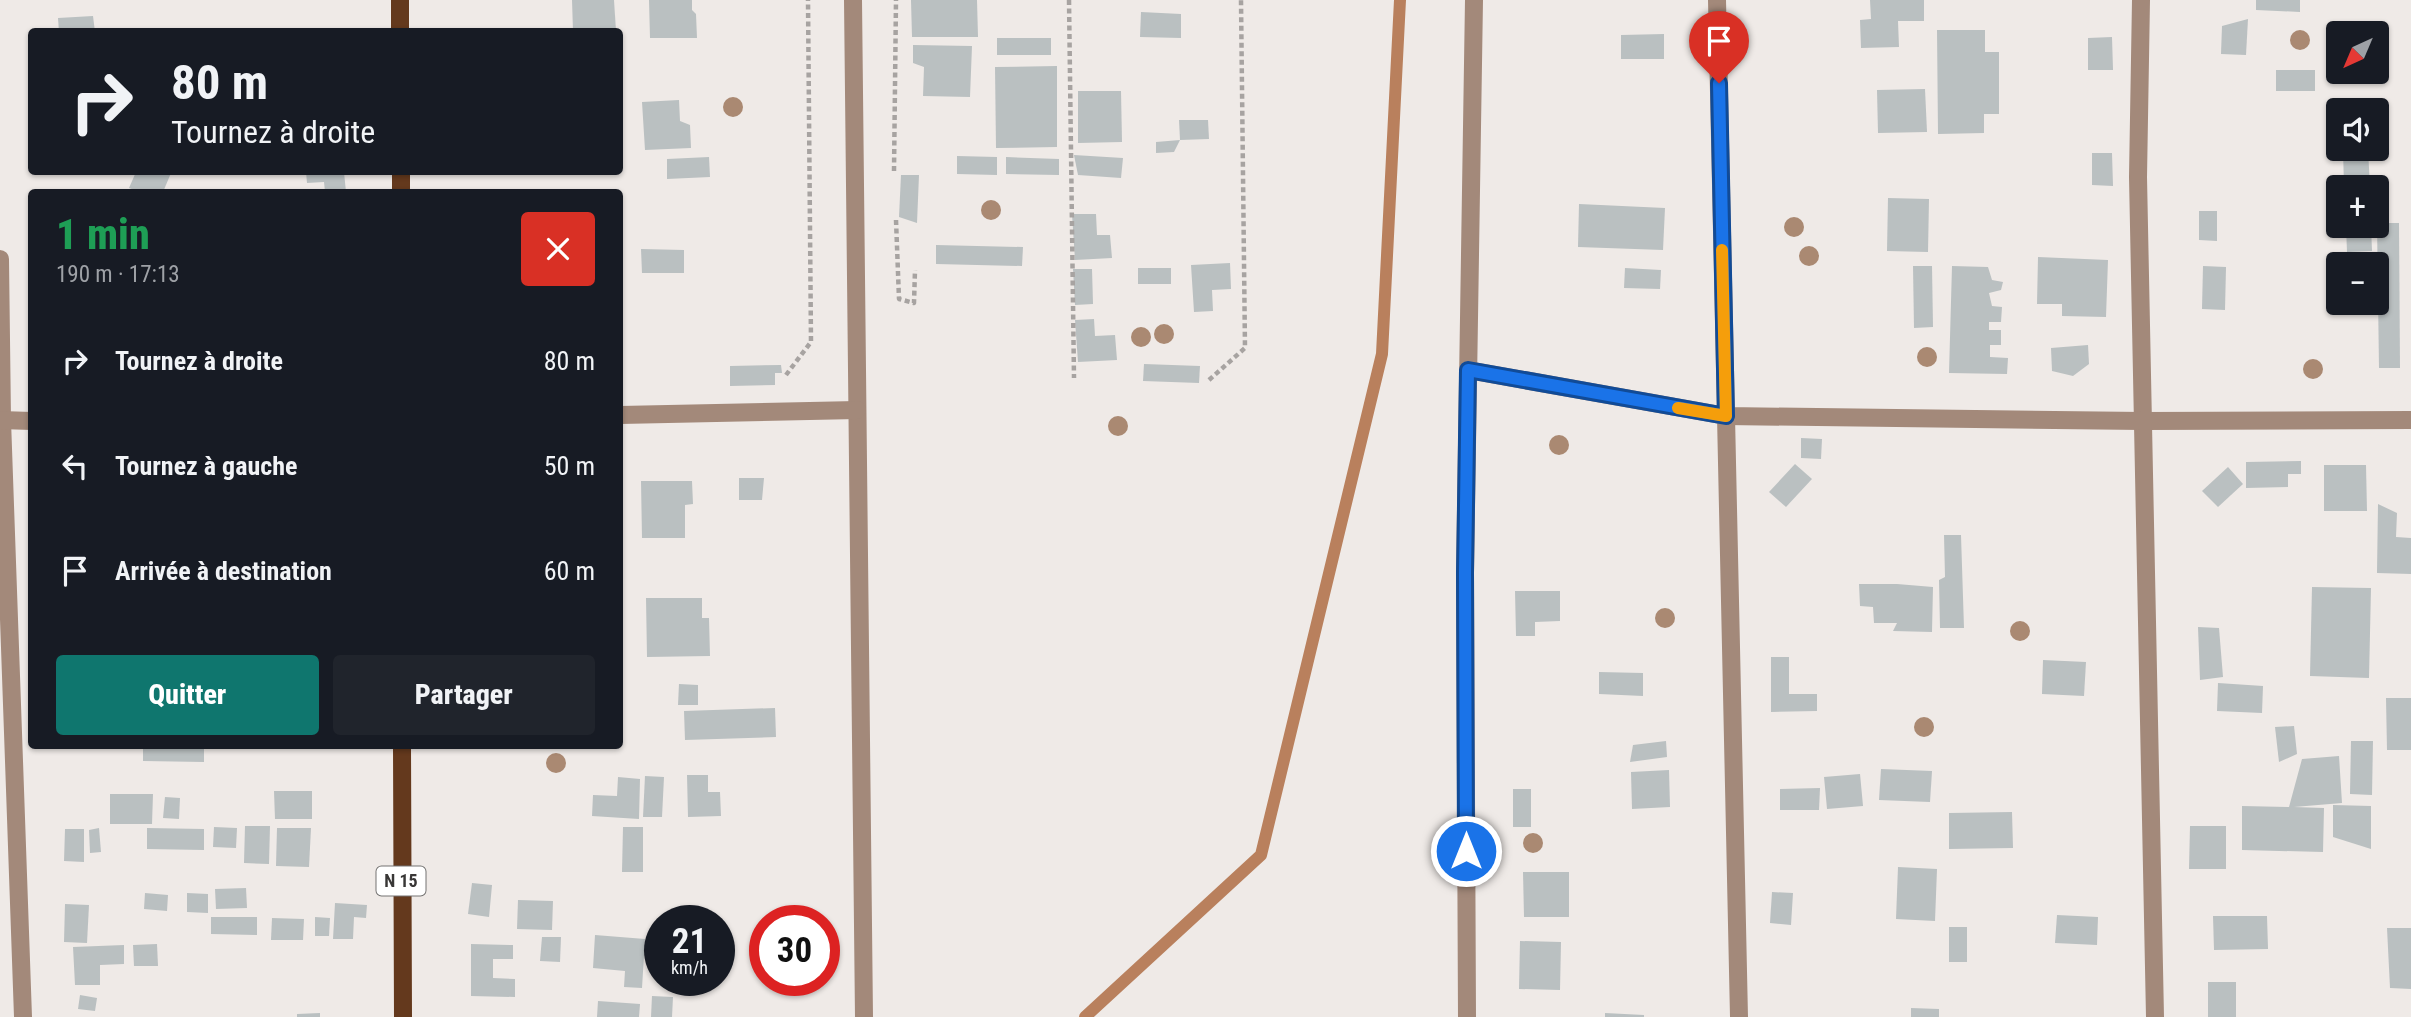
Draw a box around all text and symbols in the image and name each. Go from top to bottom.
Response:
pin [1689,11,1749,83]
north arrow [2326,21,2389,84]
map controls [2326,21,2389,315]
icon: arrive [1700,22,1738,60]
text: 80 m [171,54,268,111]
icon: right [56,56,147,147]
button: sound [2326,98,2389,161]
text: Tournez à droite [171,113,375,151]
button: + [2326,175,2389,238]
text: 1 min [56,210,150,259]
button: close [521,212,595,286]
button: − [2326,252,2389,315]
text: 190 m · 17:13 [56,261,180,288]
icon: right [56,342,94,380]
text: Tournez à droite [115,346,283,376]
text: 80 m [544,346,595,376]
icon: left [56,447,94,485]
text: Tournez à gauche [115,451,297,481]
text: 50 m [544,451,595,481]
icon: arrive [56,552,94,590]
text: Arrivée à destination [115,556,332,586]
text: 60 m [544,556,595,586]
button: Quitter [56,655,319,735]
button: Partager [333,655,595,735]
position arrow [1429,814,1503,888]
road number: N 15 [376,866,426,896]
speed limit sign: 30 [749,905,840,996]
text: 21 [672,921,707,962]
text: km/h [671,957,708,978]

